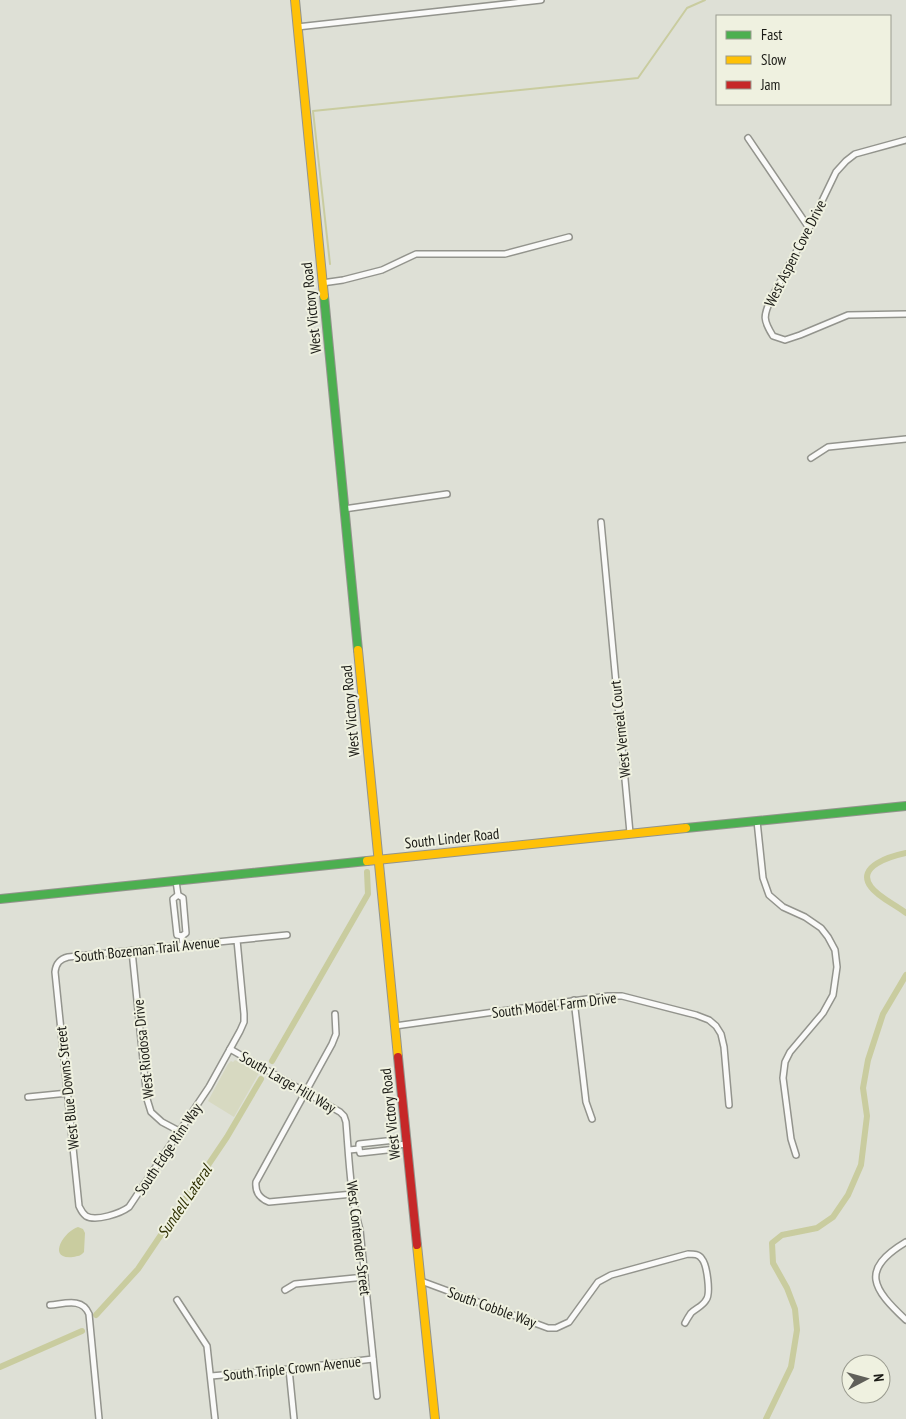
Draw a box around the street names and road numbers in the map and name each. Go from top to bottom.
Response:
street label: West Aspen Cove Drive [760,196,830,310]
street label: West Victory Road [297,261,325,355]
street label: West Victory Road [337,664,363,758]
street label: West Verneal Court [605,679,635,779]
street label: South Linder Road [404,824,500,852]
street label: South Bozeman Trail Avenue [73,932,221,966]
street label: South Model Farm Drive [491,988,617,1022]
street label: West Riodosa Drive [128,999,158,1099]
street label: West Blue Downs Street [51,1026,83,1150]
street label: South Large Hill Way [237,1047,340,1117]
street label: West Victory Road [376,1067,404,1161]
street label: South Edge Rim Way [130,1099,206,1198]
street label: West Contender Street [343,1180,375,1296]
street label: South Cobble Way [445,1282,539,1332]
street label: South Triple Crown Avenue [222,1351,362,1385]

